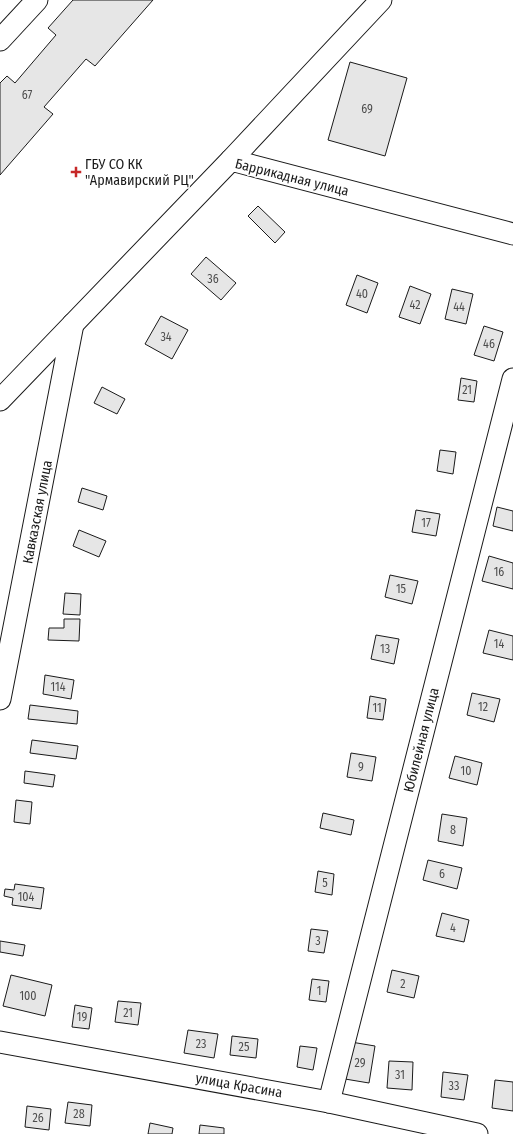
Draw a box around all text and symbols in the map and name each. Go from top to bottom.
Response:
house number: 67 [22,88,32,102]
house number: 69 [361,102,373,116]
street label: Баррикадная улица [233,155,351,200]
place label: ГБУ СО КК "Армавирский РЦ" [85,156,194,189]
marker: ГБУ СО КК "Армавирский РЦ" [70,166,82,178]
house number: 36 [207,272,219,286]
house number: 40 [356,287,368,301]
house number: 42 [410,298,420,312]
house number: 44 [453,300,465,314]
house number: 34 [160,330,172,344]
house number: 46 [483,337,495,351]
house number: 21 [462,383,472,397]
street label: Кавказская улица [19,459,56,565]
house number: 17 [421,516,431,530]
house number: 16 [494,565,504,579]
house number: 15 [396,582,407,596]
house number: 14 [494,637,504,651]
house number: 13 [380,642,390,656]
house number: 114 [50,680,66,694]
street label: Юбилейная улица [400,686,443,794]
house number: 12 [478,700,488,714]
house number: 11 [372,701,382,715]
house number: 9 [358,760,364,774]
house number: 10 [461,764,471,778]
house number: 8 [450,823,456,837]
house number: 6 [439,867,445,881]
house number: 5 [322,876,328,890]
house number: 104 [18,890,35,904]
house number: 4 [450,921,456,935]
house number: 3 [315,934,321,948]
house number: 2 [400,977,406,991]
house number: 1 [317,984,321,998]
house number: 100 [19,989,37,1003]
house number: 21 [123,1006,133,1020]
house number: 19 [77,1010,87,1024]
house number: 23 [196,1037,206,1051]
house number: 25 [239,1040,250,1054]
house number: 29 [354,1056,366,1070]
house number: 31 [395,1068,405,1082]
street label: улица Красина [194,1069,284,1102]
house number: 33 [449,1079,459,1093]
house number: 28 [73,1107,85,1121]
house number: 26 [32,1111,44,1125]

